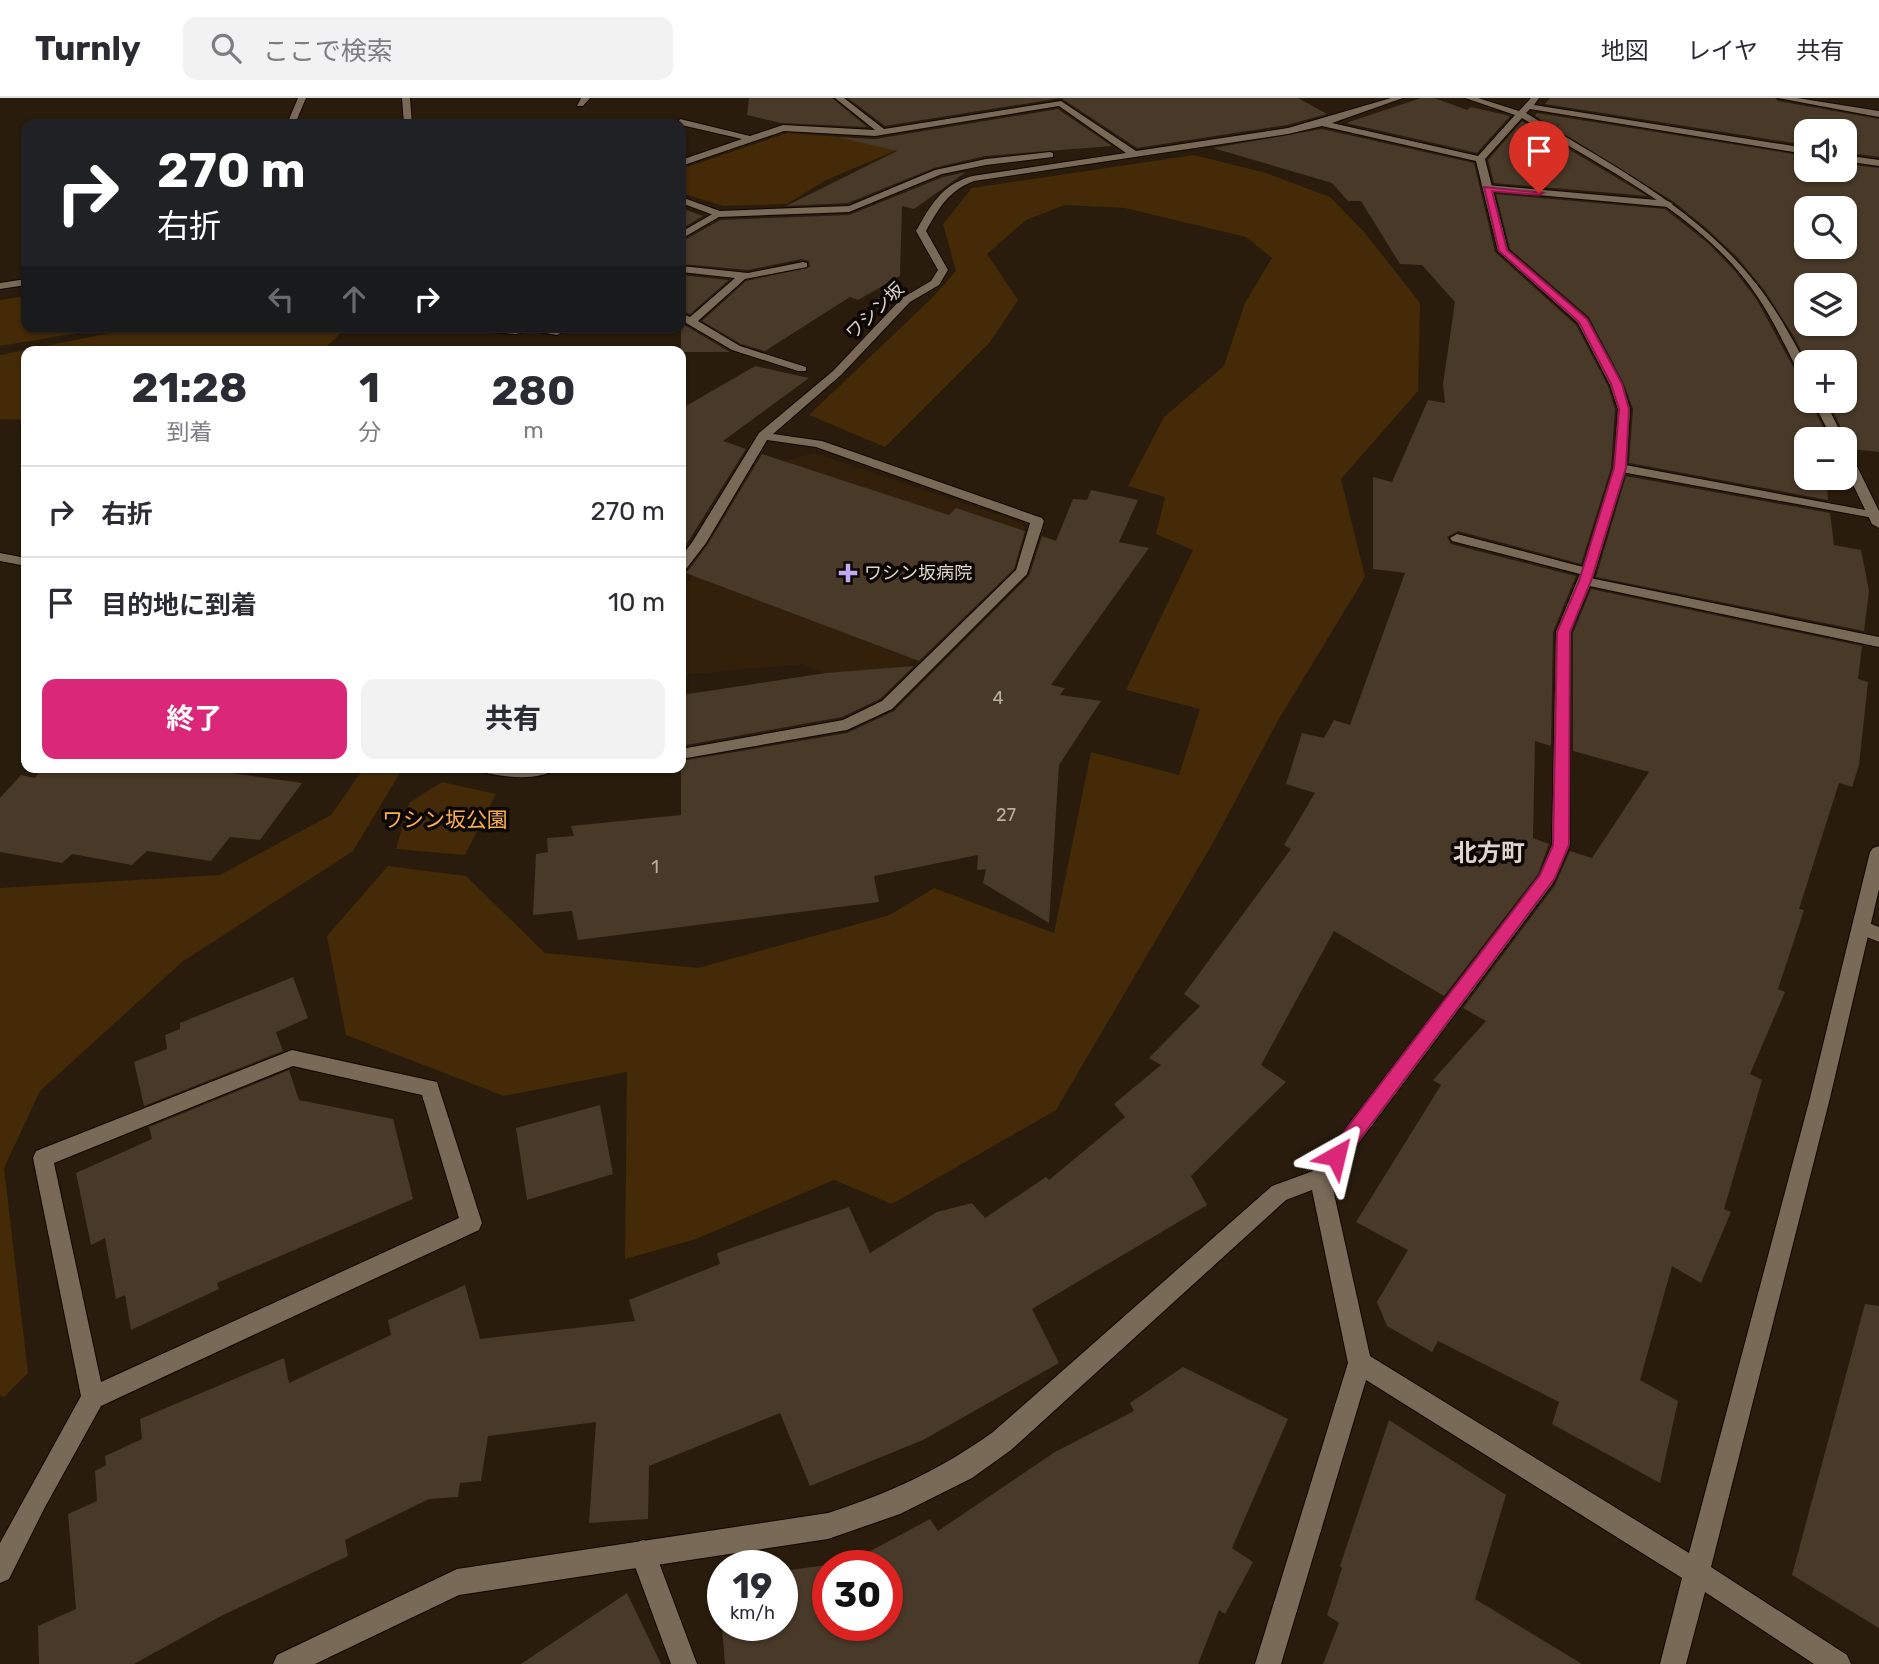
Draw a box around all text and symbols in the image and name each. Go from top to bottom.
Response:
search box [183,17,673,80]
text: Turnly [35,29,141,68]
icon: search [207,29,245,67]
text: ここで検索 [263,36,393,67]
text: 地図 [1601,37,1649,65]
text: レイヤ [1687,37,1758,65]
text: 共有 [1796,37,1844,65]
map controls [1794,119,1857,490]
button: sound [1794,119,1857,182]
pin [1509,121,1569,193]
icon: arrive [1520,132,1558,170]
text: 270 m [157,141,306,199]
icon: right [42,147,133,238]
button: search [1794,196,1857,259]
text: 右折 [157,207,221,245]
button: layers [1794,273,1857,336]
street label: ワシン坂 [841,278,909,344]
icon: left [262,280,300,318]
icon: ahead [335,280,373,318]
icon: right [408,280,446,318]
button: + [1794,350,1857,413]
text: 21:28 [131,363,248,413]
text: 1 [359,363,380,413]
text: 280 [491,366,576,416]
text: m [523,416,544,444]
text: 到着 [166,418,212,446]
text: 分 [358,418,381,446]
button: − [1794,427,1857,490]
icon: right [42,493,80,531]
text: 270 m [590,496,665,527]
text: 右折 [101,499,153,530]
place label: ワシン坂病院 [864,562,972,584]
marker: ワシン坂病院 [838,563,858,583]
icon: arrive [42,584,80,622]
text: 10 m [608,587,665,618]
text: 目的地に到着 [101,590,257,621]
button: 終了 [42,679,347,759]
button: 共有 [361,679,665,759]
house number: 4 [992,687,1004,709]
house number: 27 [996,804,1016,826]
park label: ワシン坂公園 [382,807,508,832]
district label: 北方町 [1453,839,1525,867]
house number: 1 [651,856,659,878]
position arrow [1299,1119,1373,1193]
speed limit sign: 30 [812,1550,903,1641]
text: 19 [733,1565,772,1607]
text: km/h [730,1602,775,1624]

